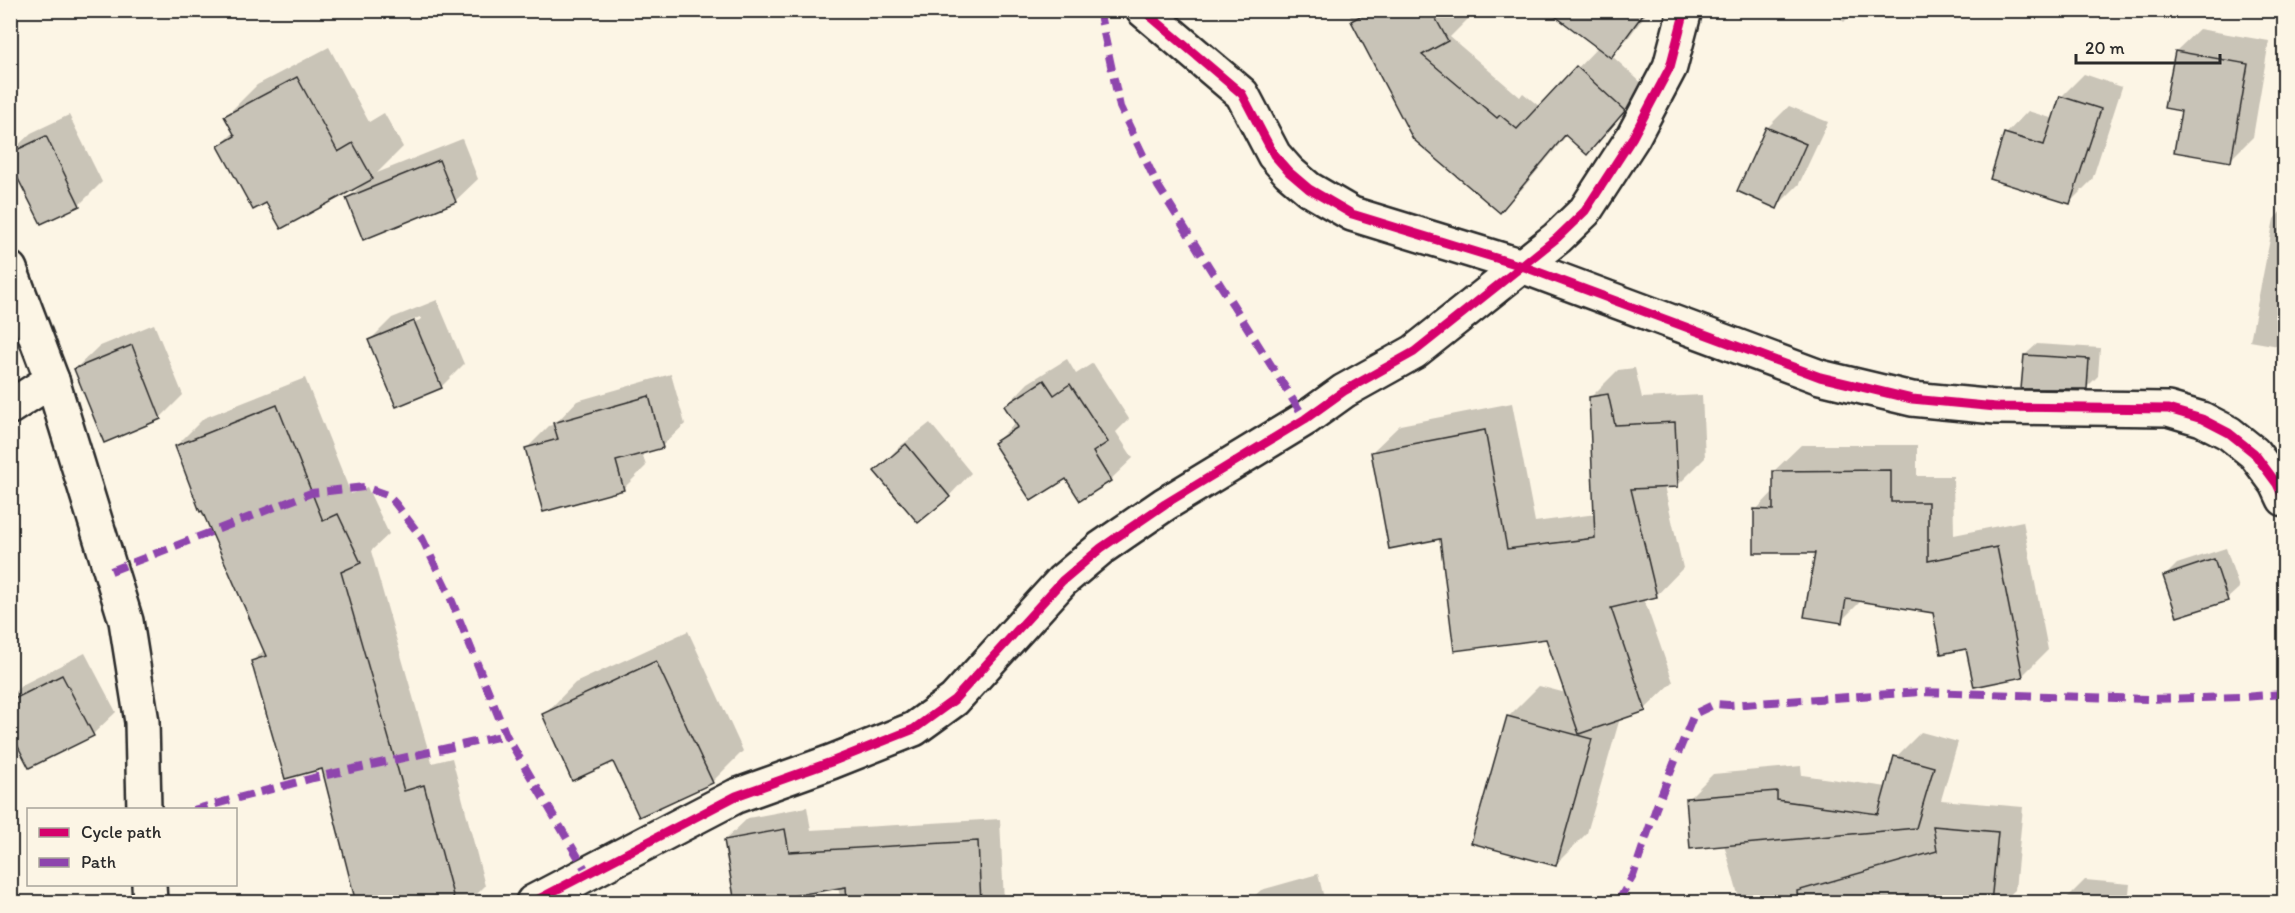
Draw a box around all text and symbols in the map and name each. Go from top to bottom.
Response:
scale bar [2076,27,2220,65]
text: 20 m [2085,37,2125,59]
legend [27,808,237,886]
text: Cycle path [81,821,162,843]
text: Path [81,851,116,873]

